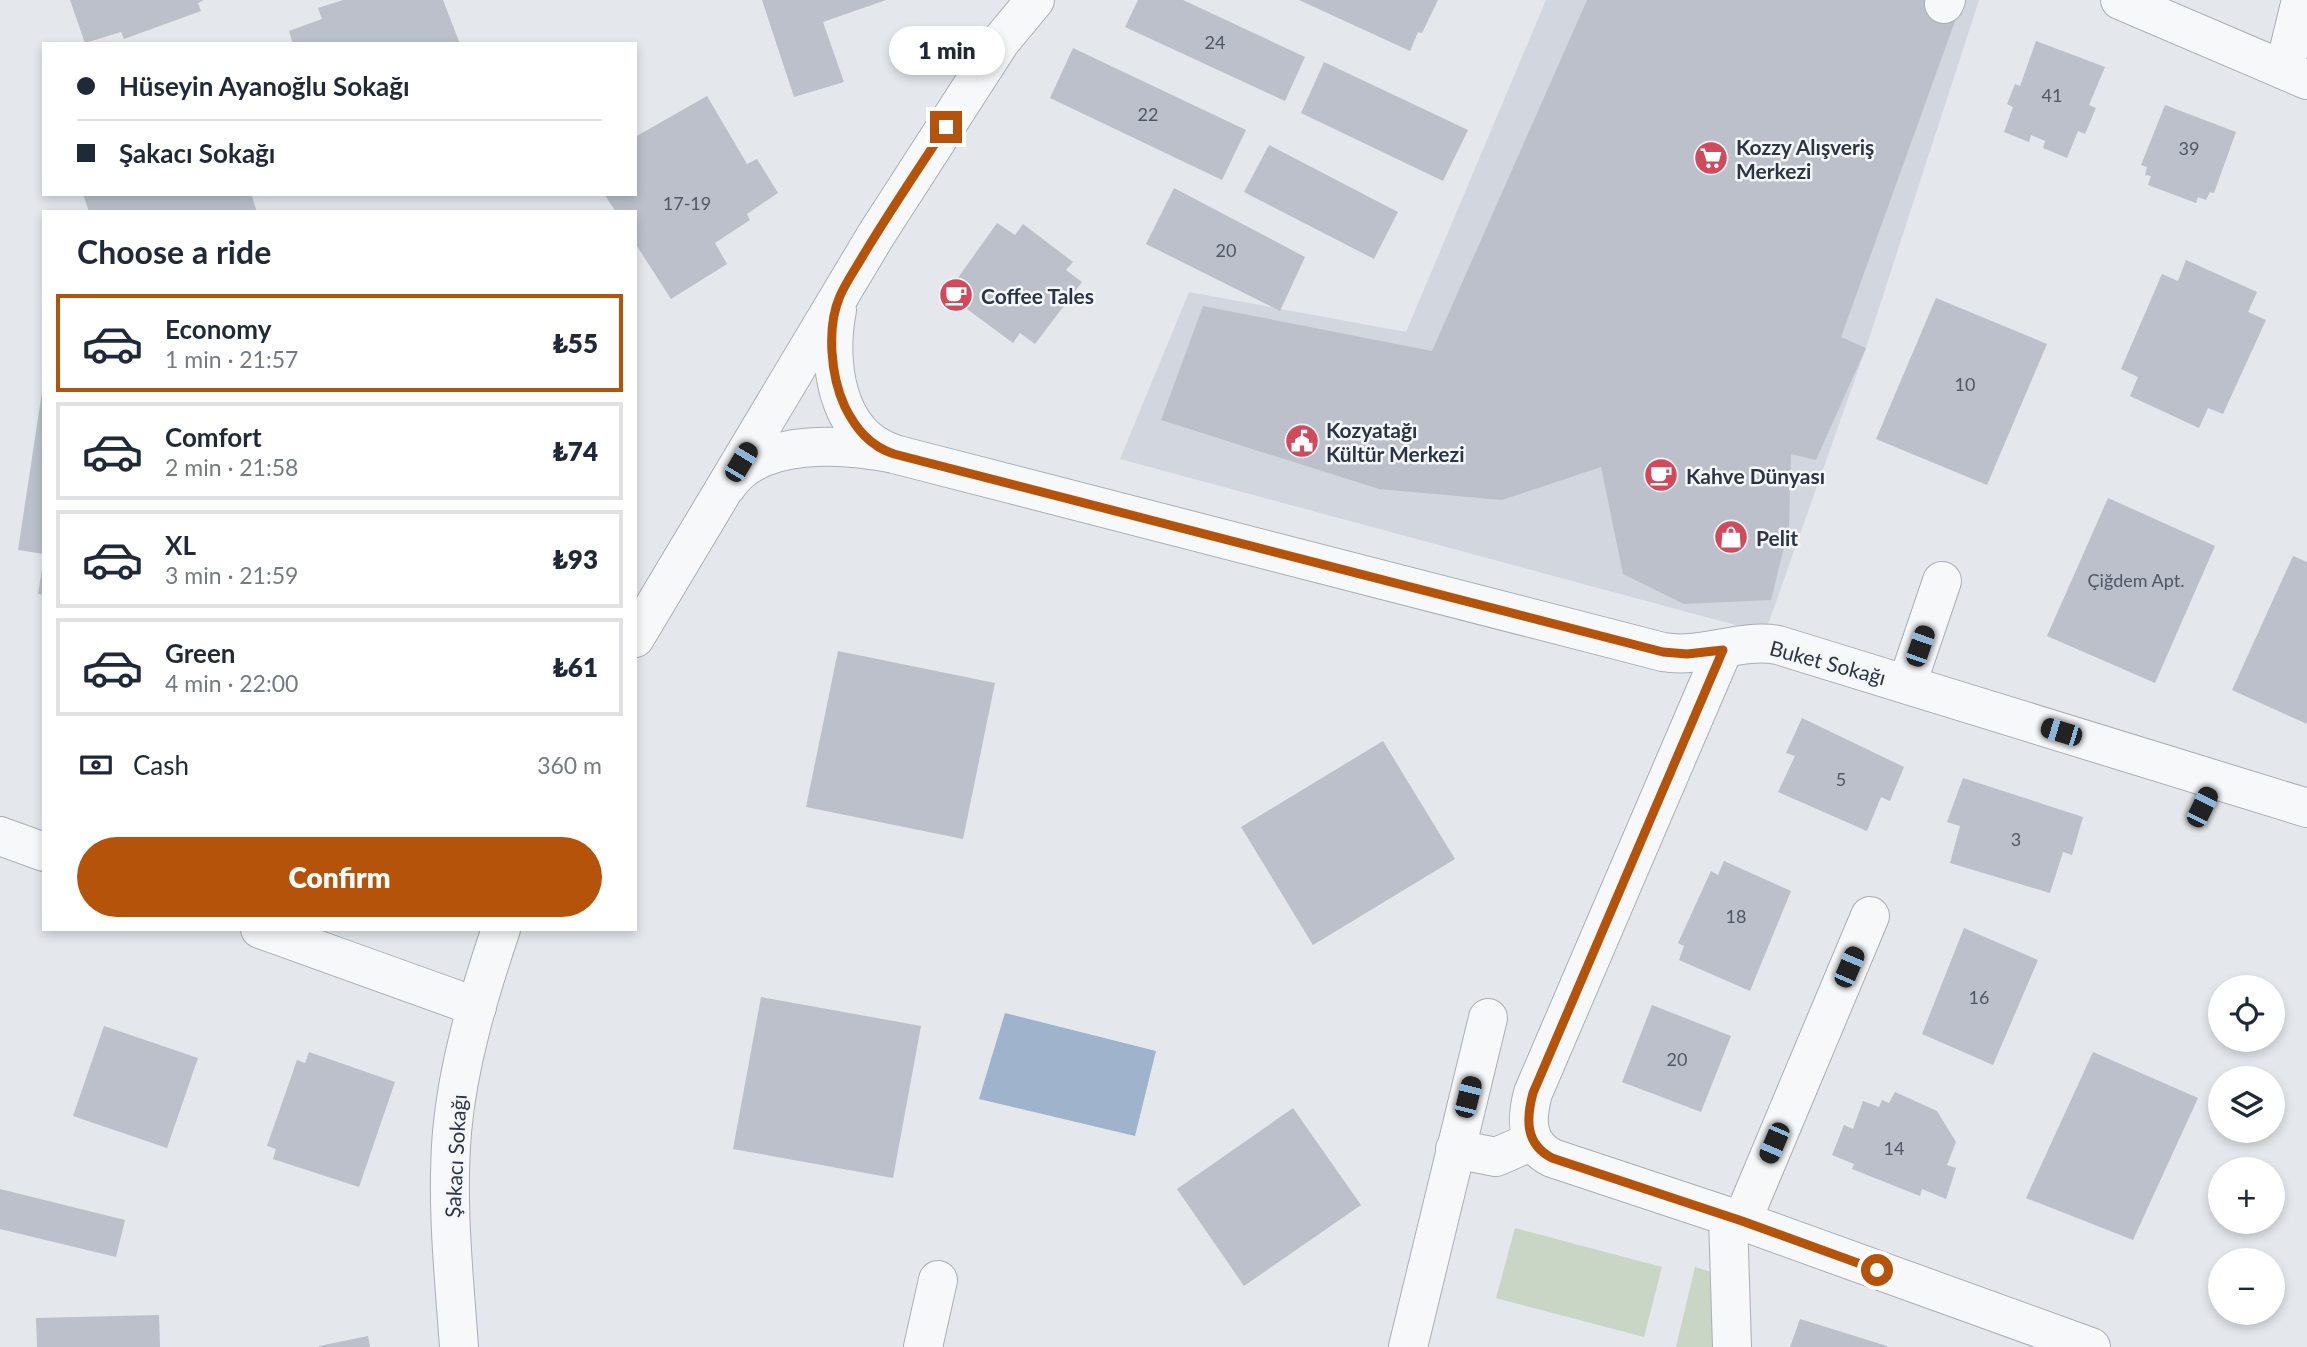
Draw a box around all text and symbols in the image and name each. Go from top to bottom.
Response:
callout: 1 min [888,25,1004,74]
house number: 24 [1205,31,1225,53]
text: 1 min [918,36,976,64]
text: Hüseyin Ayanoğlu Sokağı [119,70,410,102]
house number: 41 [2042,84,2062,106]
house number: 22 [1138,103,1158,125]
route end [930,111,962,143]
place label: Kozzy Alışveriş Merkezi [1736,134,1874,183]
text: Şakacı Sokağı [119,137,275,169]
house number: 39 [2179,137,2199,159]
supermarket icon: Kozzy Alışveriş Merkezi [1692,139,1730,177]
house number: 17-19 [663,192,711,214]
text: Choose a ride [77,232,271,271]
house number: 20 [1216,239,1236,261]
cafe icon: Coffee Tales [937,276,975,314]
place label: Coffee Tales [981,283,1094,308]
icon: car [81,312,144,375]
text: Economy [165,313,271,345]
text: ₺55 [553,327,598,359]
text: 1 min · 21:57 [165,345,298,373]
house number: 10 [1955,373,1975,395]
place label: Kozyatağı Kültür Merkezi [1326,417,1465,466]
icon: car [81,420,144,483]
text: Comfort [165,421,262,453]
public building icon: Kozyatağı Kültür Merkezi [1283,422,1321,460]
text: ₺74 [553,435,598,467]
car [722,439,761,485]
text: 2 min · 21:58 [165,453,298,481]
cafe icon: Kahve Dünyası [1642,456,1680,494]
place label: Kahve Dünyası [1686,463,1825,488]
shop icon: Pelit [1712,518,1750,556]
place label: Pelit [1756,525,1798,550]
icon: car [81,528,144,591]
text: XL [165,529,196,561]
text: ₺93 [553,543,598,575]
text: 3 min · 21:59 [165,561,298,589]
house number: Çiğdem Apt. [2088,569,2184,591]
car [1904,623,1937,669]
street label: Buket Sokağı [1767,634,1889,690]
icon: car [81,636,144,699]
text: Green [165,637,235,669]
text: ₺61 [553,651,598,683]
text: 4 min · 22:00 [165,669,298,697]
car [2038,716,2085,748]
icon: cash [77,746,115,784]
text: Cash [133,749,189,781]
text: 360 m [537,751,602,779]
house number: 5 [1836,768,1846,790]
car [2184,784,2221,830]
house number: 3 [2011,828,2021,850]
button: Confirm [77,837,602,917]
house number: 18 [1726,905,1746,927]
car [1832,944,1867,990]
map controls [2208,975,2285,1325]
button: locate [2208,975,2285,1052]
house number: 16 [1969,986,1989,1008]
house number: 20 [1667,1048,1687,1070]
button: layers [2208,1066,2285,1143]
car [1453,1074,1484,1120]
street label: Şakacı Sokağı [439,1094,471,1218]
car [1757,1120,1792,1166]
house number: 14 [1884,1137,1904,1159]
button: + [2208,1157,2285,1234]
button: − [2208,1248,2285,1325]
route start [1861,1254,1893,1286]

